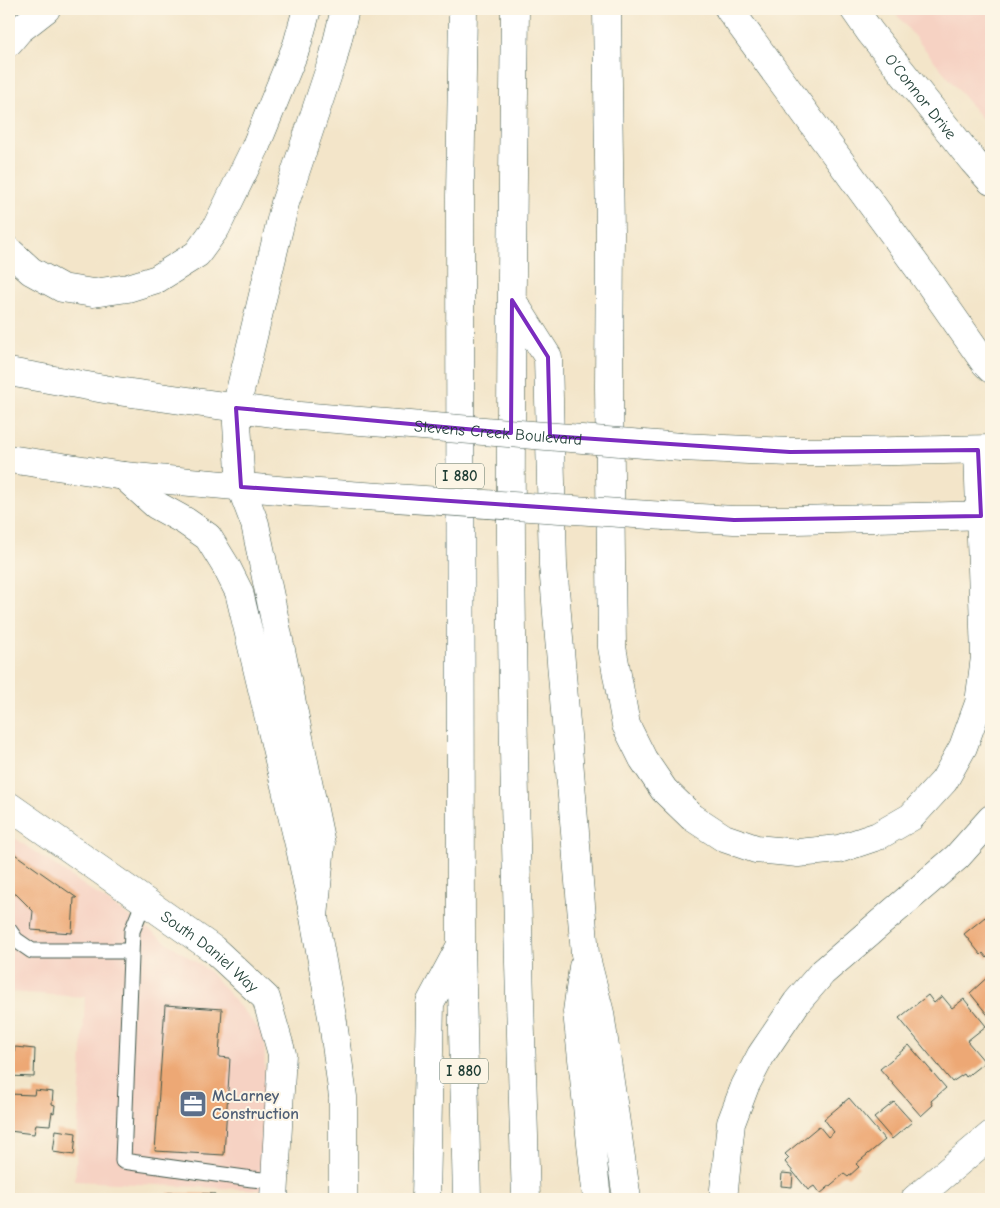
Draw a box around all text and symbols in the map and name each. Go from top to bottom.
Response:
street label: O’Connor Drive [881,50,960,143]
street label: Stevens Creek Boulevard [414,417,583,449]
road number: I 880 [436,464,484,488]
street label: South Daniel Way [157,907,262,997]
road number: I 880 [440,1058,488,1084]
place label: McLarney Construction [212,1087,299,1123]
office icon: McLarney Construction [178,1089,208,1119]

